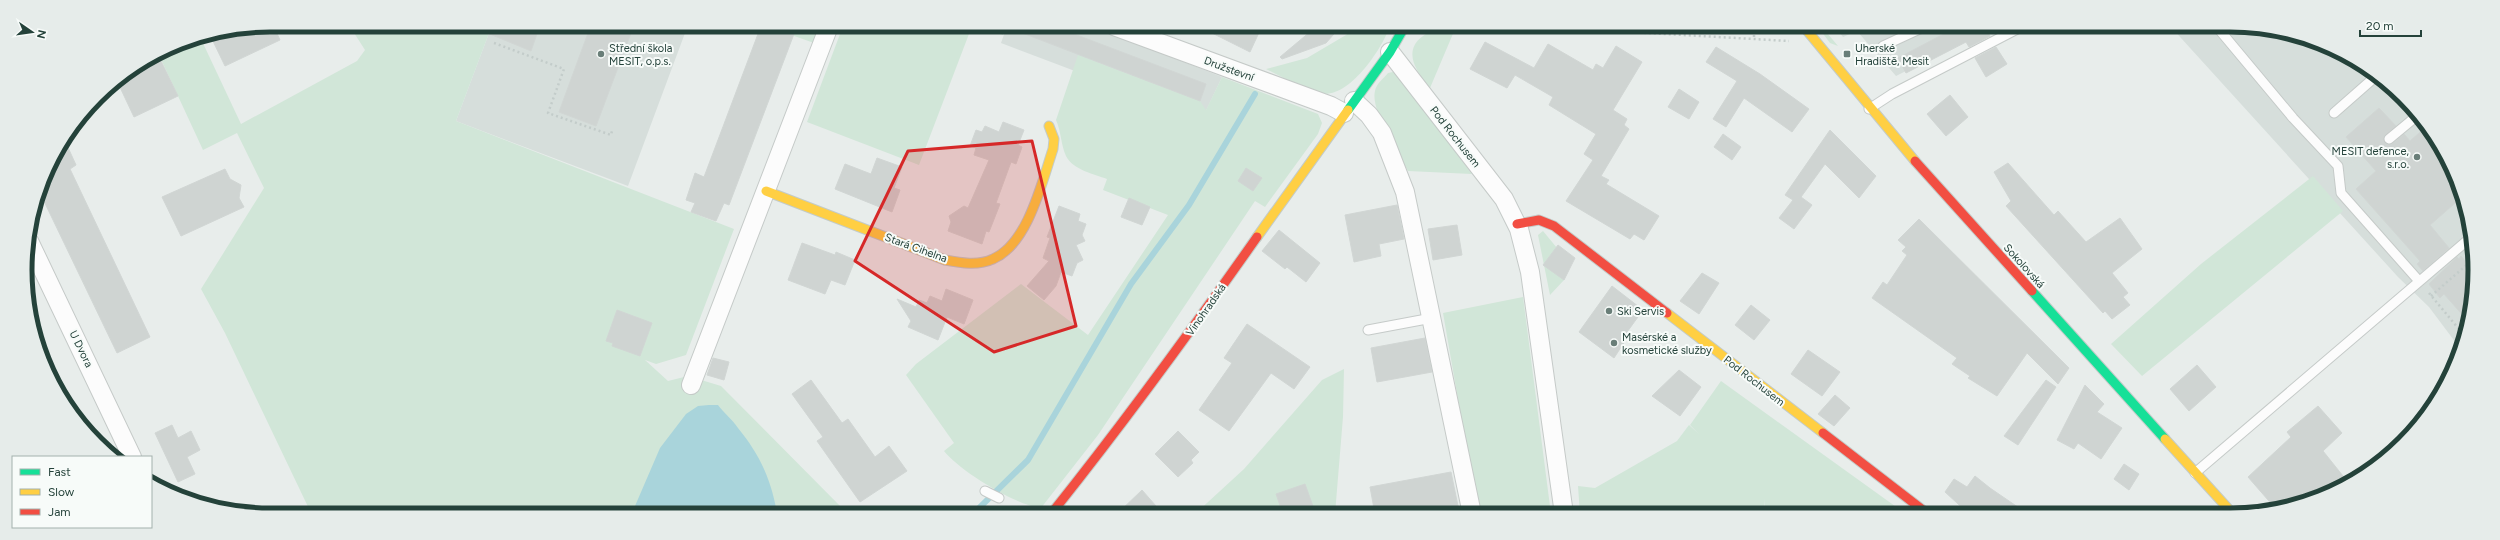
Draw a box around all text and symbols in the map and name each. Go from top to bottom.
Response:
north arrow [12,12,52,52]
scale bar [2360,12,2421,38]
text: 20 m [2366,19,2394,33]
text: N [34,29,49,40]
place label: Střední škola MESIT, o.p.s. [609,42,672,68]
place label: Uherské Hradiště, Mesit [1855,42,1929,68]
marker: Střední škola MESIT, o.p.s. [596,49,606,59]
marker: Uherské Hradiště, Mesit [1842,49,1852,59]
street label: Družstevní [1202,54,1256,84]
street label: Pod Rochusem [1427,104,1483,170]
place label: MESIT defence, s.r.o. [2332,145,2410,171]
marker: MESIT defence, s.r.o. [2412,152,2422,162]
street label: Stará Cihelna [883,231,949,265]
street label: Sokolovská [2001,241,2047,291]
street label: Vinohradská [1183,281,1229,339]
place label: Ski Servis [1617,305,1664,318]
marker: Ski Servis [1604,306,1614,316]
street label: U Dvora [67,328,95,370]
place label: Masérské a kosmetické služby [1622,331,1712,357]
marker: Masérské a kosmetické služby [1609,338,1619,348]
street label: Pod Rochusem [1721,353,1787,409]
legend [12,456,152,528]
text: Fast [48,465,71,479]
text: Slow [48,485,75,499]
text: Jam [48,505,71,519]

